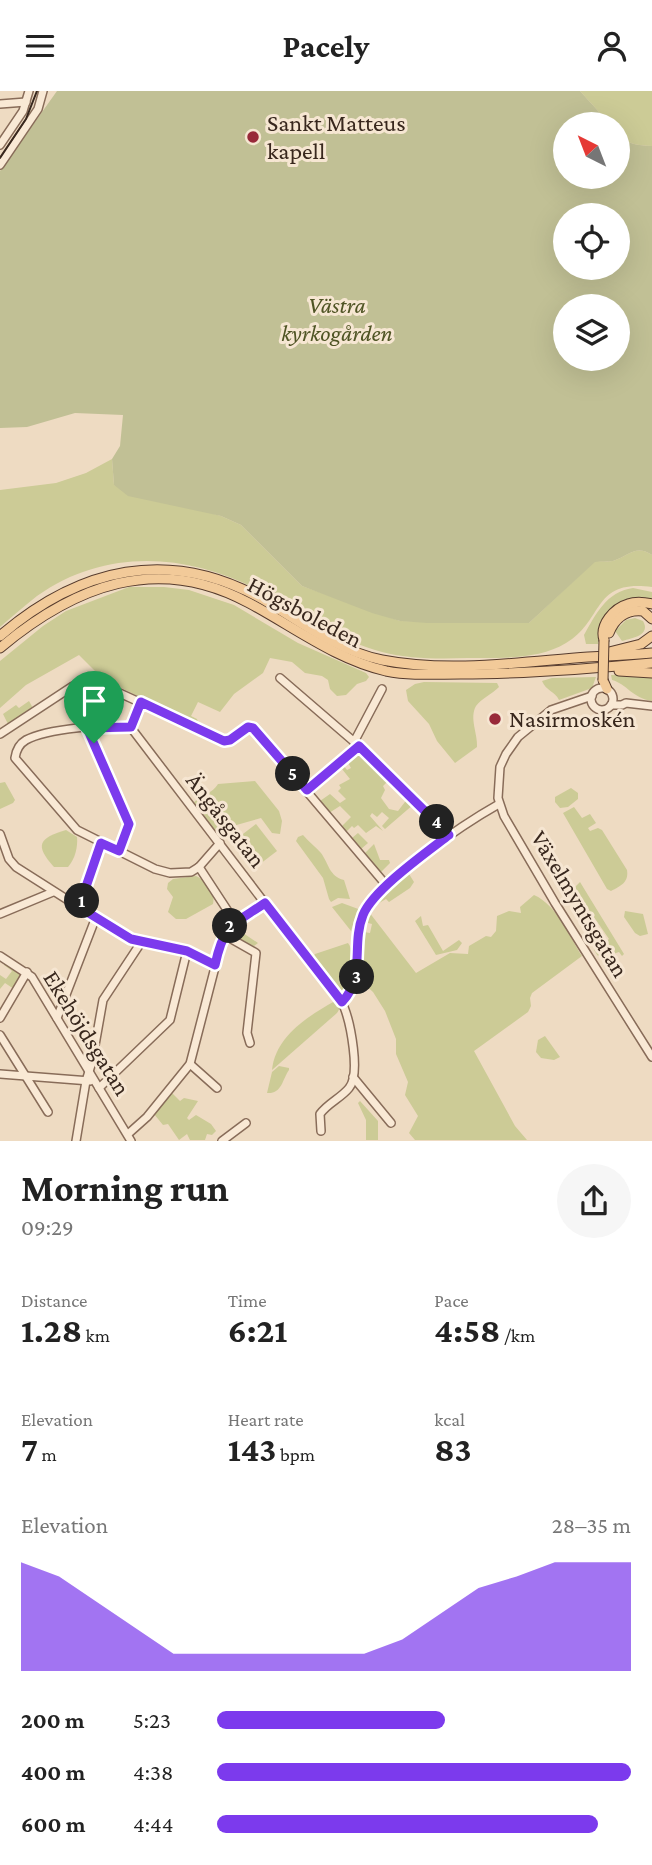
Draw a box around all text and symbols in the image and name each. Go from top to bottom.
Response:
icon: menu [21,27,59,65]
icon: person [593,27,631,65]
text: Pacely [283,28,369,64]
place label: Sankt Matteus kapell [267,109,406,164]
north arrow [553,112,630,189]
map controls [553,112,630,371]
marker: Sankt Matteus kapell [245,129,261,145]
button: locate [553,203,630,280]
park label: Västra kyrkogården [281,291,393,346]
button: layers [553,294,630,371]
street label: Högsboleden [243,570,367,653]
pin [64,671,124,743]
icon: arrive [75,682,113,720]
place label: Nasirmoskén [509,705,635,732]
marker: Nasirmoskén [487,711,503,727]
pin: 5 [276,757,310,791]
text: 5 [288,763,297,784]
street label: Ängåsgatan [181,767,272,873]
pin: 4 [420,805,454,839]
text: 4 [431,811,442,832]
street label: Växelmyntsgatan [526,826,635,982]
pin: 1 [64,883,100,919]
text: 1 [78,890,85,911]
pin: 2 [212,909,247,943]
text: 2 [225,915,234,936]
pin: 3 [340,959,374,994]
street label: Ekehöjdsgatan [38,965,137,1100]
text: 3 [352,966,361,987]
button: share [557,1164,631,1238]
text: Morning run [21,1167,229,1209]
text: 09:29 [21,1214,74,1240]
text: Distance [21,1290,87,1311]
text: Time [228,1290,267,1311]
text: Pace [434,1290,469,1311]
text: 1.28 [21,1311,82,1350]
text: 6:21 [228,1311,287,1350]
text: 4:58 [434,1311,500,1350]
text: km [82,1325,110,1346]
text: /km [500,1325,535,1346]
text: Elevation [21,1409,93,1430]
text: Heart rate [228,1409,304,1430]
text: kcal [434,1409,465,1430]
text: 7 [21,1430,38,1469]
text: 143 [228,1430,276,1469]
text: 83 [434,1430,472,1469]
text: m [38,1444,57,1465]
text: bpm [276,1444,315,1465]
text: Elevation [21,1512,108,1538]
text: 28–35 m [552,1512,631,1538]
text: 200 m [21,1707,85,1733]
text: 5:23 [133,1707,171,1733]
text: 400 m [21,1759,85,1785]
text: 4:38 [133,1759,173,1785]
text: 600 m [21,1811,85,1837]
text: 4:44 [133,1811,174,1837]

